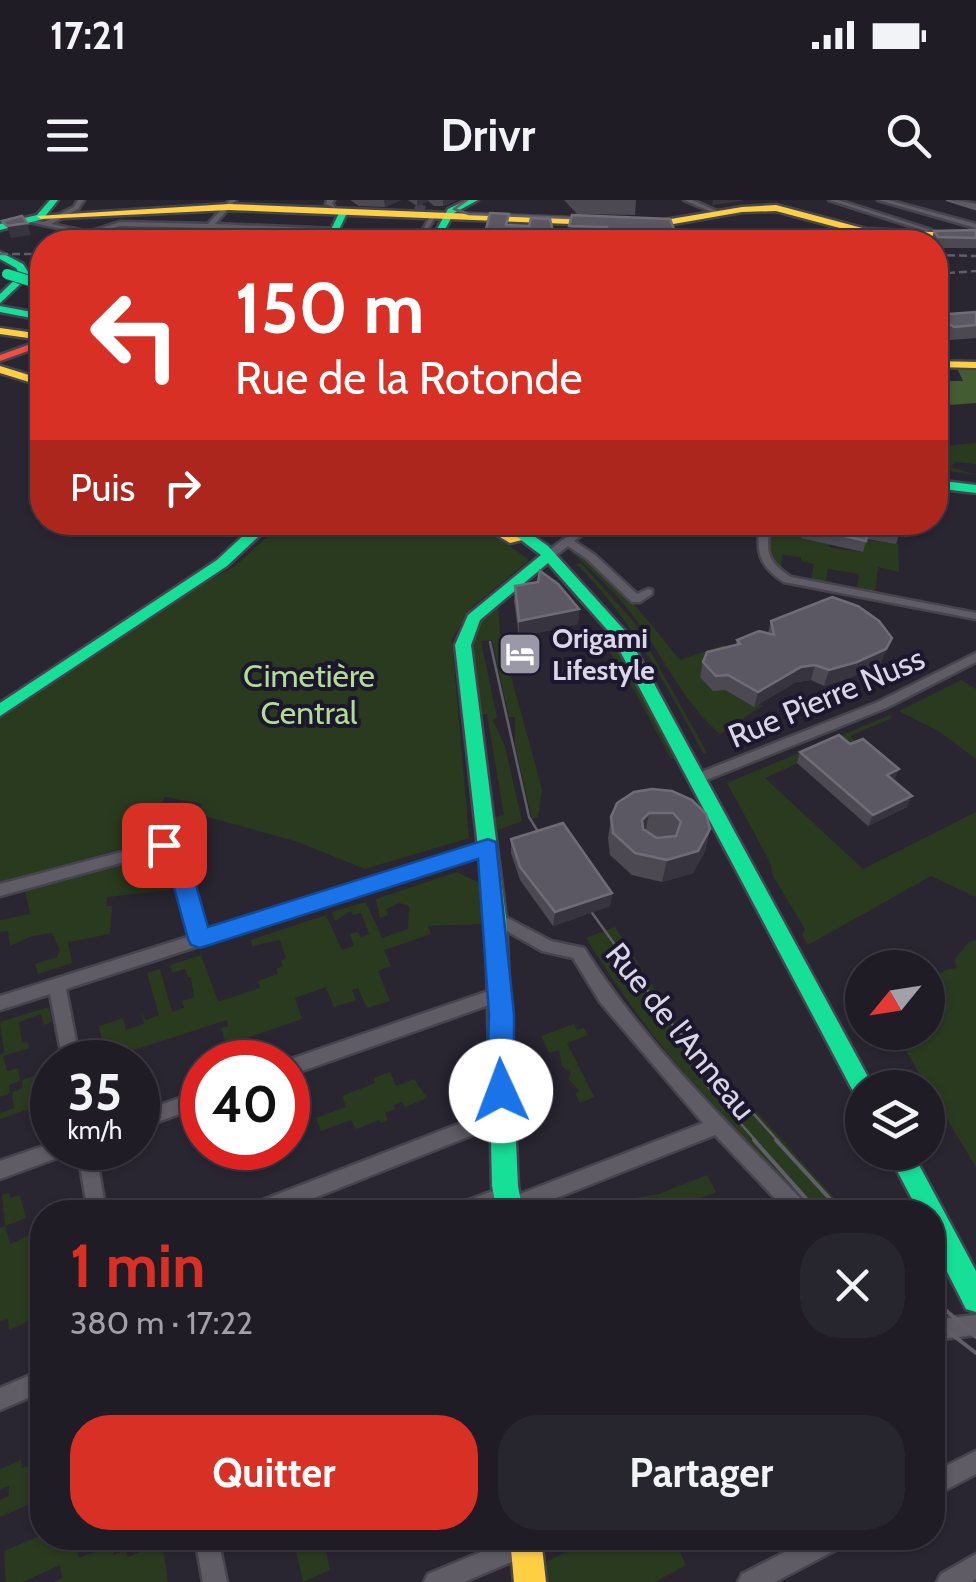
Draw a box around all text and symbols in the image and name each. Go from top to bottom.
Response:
text: 17:21 [50,12,126,59]
icon: menu [40,108,95,163]
text: Drivr [441,108,535,162]
icon: search [881,108,936,163]
text: 150 m [235,265,424,351]
icon: left [70,270,200,400]
text: Rue de la Rotonde [235,351,582,405]
icon: right [155,460,210,515]
text: Puis [70,464,135,511]
place label: Origami Lifestyle [552,621,655,687]
hotel icon: Origami Lifestyle [497,631,543,677]
street label: Rue Pierre Nuss [722,638,930,756]
park label: Cimetière Central [243,656,375,732]
pin [122,803,207,888]
icon: arrive [137,818,192,873]
street label: Rue de l'Anneau [598,935,764,1127]
north arrow [845,950,945,1050]
map controls [845,950,945,1170]
position arrow [449,1039,553,1143]
speed limit sign: 40 [180,1040,310,1170]
text: 35 [68,1062,122,1123]
button: layers [845,1070,945,1170]
text: km/h [68,1115,122,1145]
text: 1 min [70,1229,205,1302]
button: close [800,1233,905,1338]
text: 380 m · 17:22 [70,1303,253,1342]
button: Quitter [70,1415,478,1530]
button: Partager [498,1415,905,1530]

